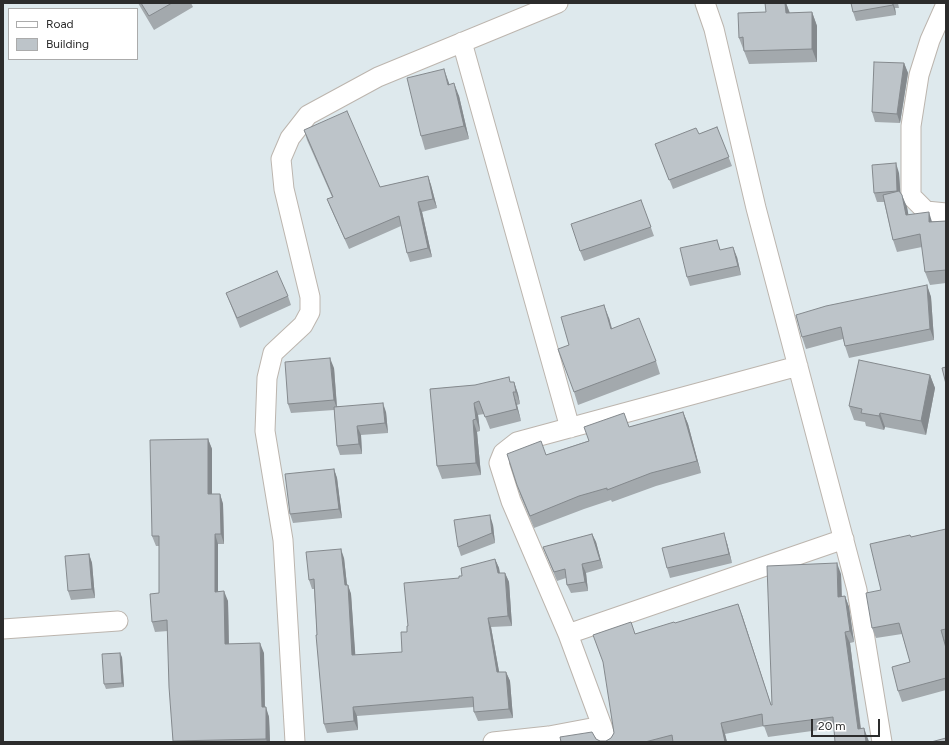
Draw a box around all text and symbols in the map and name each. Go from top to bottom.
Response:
legend [8,8,138,60]
text: Road [46,17,74,31]
text: Building [46,37,89,51]
scale bar [813,711,882,737]
text: 20 m [818,719,846,733]

